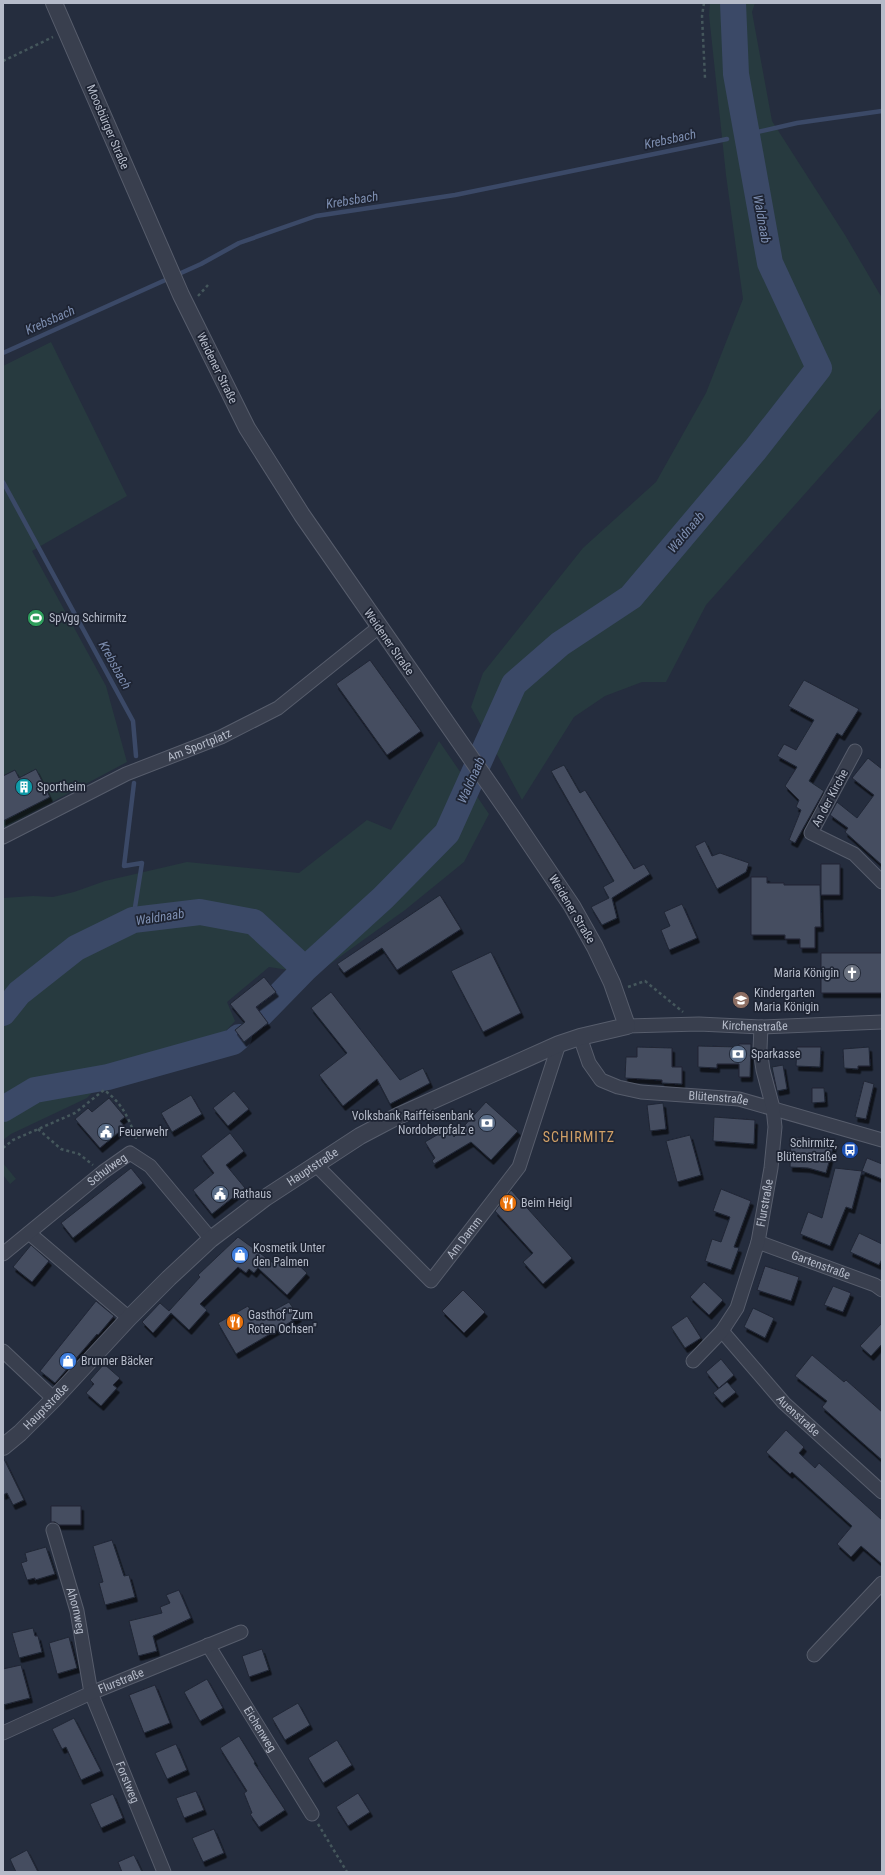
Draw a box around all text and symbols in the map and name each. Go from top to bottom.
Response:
street label: Moosbürger Straße [84,83,132,172]
water label: Krebsbach [643,126,697,152]
water label: Krebsbach [325,188,379,212]
water label: Waldnaab [750,194,774,244]
water label: Krebsbach [23,302,77,338]
street label: Weidener Straße [194,330,240,406]
water label: Waldnaab [665,508,707,556]
street label: Weidener Straße [361,606,417,678]
sports icon: SpVgg Schirmitz [26,608,46,628]
place label: SpVgg Schirmitz [49,611,127,625]
water label: Krebsbach [96,638,134,692]
street label: Am Sportplatz [165,726,234,764]
water label: Waldnaab [454,755,488,805]
street label: An der Kirche [809,766,851,829]
building icon: Sportheim [14,777,34,797]
place label: Sportheim [37,780,86,794]
street label: Weidener Straße [546,872,598,946]
water label: Waldnaab [135,906,185,928]
church icon: Maria Königin [842,963,862,983]
place label: Maria Königin [774,966,839,980]
place label: Kindergarten Maria Königin [754,986,819,1014]
school or university icon: Kindergarten Maria Königin [731,990,751,1010]
street label: Kirchenstraße [722,1018,788,1034]
bank icon: Sparkasse [728,1044,748,1064]
place label: Sparkasse [751,1047,801,1061]
street label: Blütenstraße [688,1088,751,1108]
place label: Volksbank Raiffeisenbank Nordoberpfalz e [352,1109,475,1137]
bank icon: Volksbank Raiffeisenbank Nordoberpfalz e [477,1113,497,1133]
public building icon: Feuerwehr [96,1122,116,1142]
place label: Feuerwehr [119,1125,169,1139]
district label: SCHIRMITZ [543,1129,615,1145]
place label: Schirmitz, Blütenstraße [777,1136,837,1164]
bus stop icon: Schirmitz, Blütenstraße [840,1140,860,1160]
street label: Hauptstraße [284,1145,341,1189]
street label: Schulweg [85,1150,130,1189]
street label: Flurstraße [754,1178,776,1228]
public building icon: Rathaus [210,1184,230,1204]
place label: Rathaus [233,1187,271,1201]
restaurant icon: Beim Heigl [498,1193,518,1213]
place label: Beim Heigl [521,1196,572,1210]
street label: Am Damm [444,1214,485,1262]
place label: Kosmetik Unter den Palmen [253,1241,326,1269]
shop icon: Kosmetik Unter den Palmen [230,1245,250,1265]
street label: Gartenstraße [789,1248,853,1282]
place label: Gasthof "Zum Roten Ochsen" [248,1308,317,1336]
restaurant icon: Gasthof "Zum Roten Ochsen" [225,1312,245,1332]
shop icon: Brunner Bäcker [58,1351,78,1371]
place label: Brunner Bäcker [81,1354,153,1368]
street label: Hauptstraße [20,1381,72,1433]
street label: Auenstraße [773,1392,823,1439]
street label: Ahornweg [63,1586,88,1635]
street label: Flurstraße [96,1665,146,1696]
street label: Eichenweg [241,1704,279,1755]
street label: Forstweg [113,1759,142,1805]

